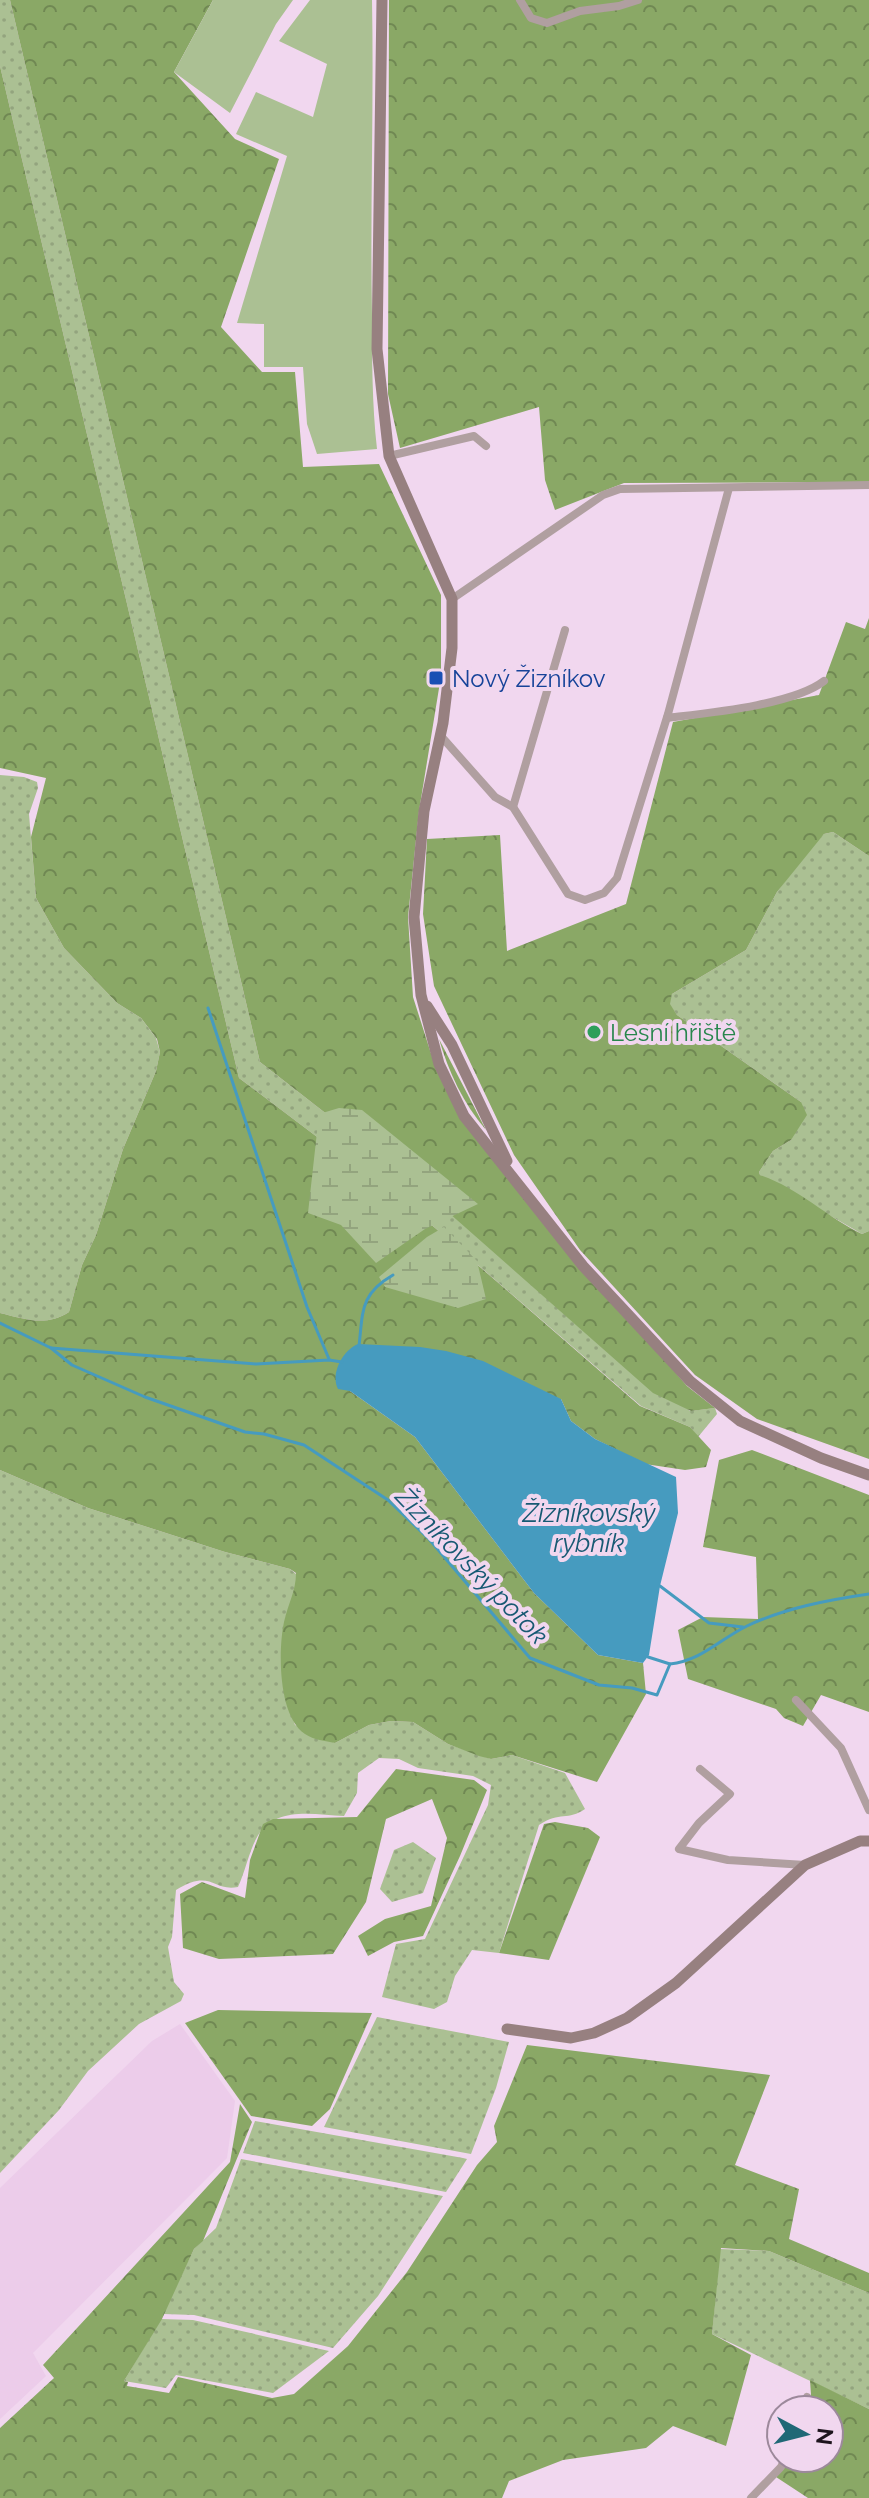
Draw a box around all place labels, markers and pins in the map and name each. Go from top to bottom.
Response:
place label: Nový Žizníkov [452,664,606,693]
marker: Nový Žizníkov [427,669,445,687]
place label: Lesní hřiště [610,1018,736,1047]
marker: Lesní hřiště [585,1023,603,1041]

